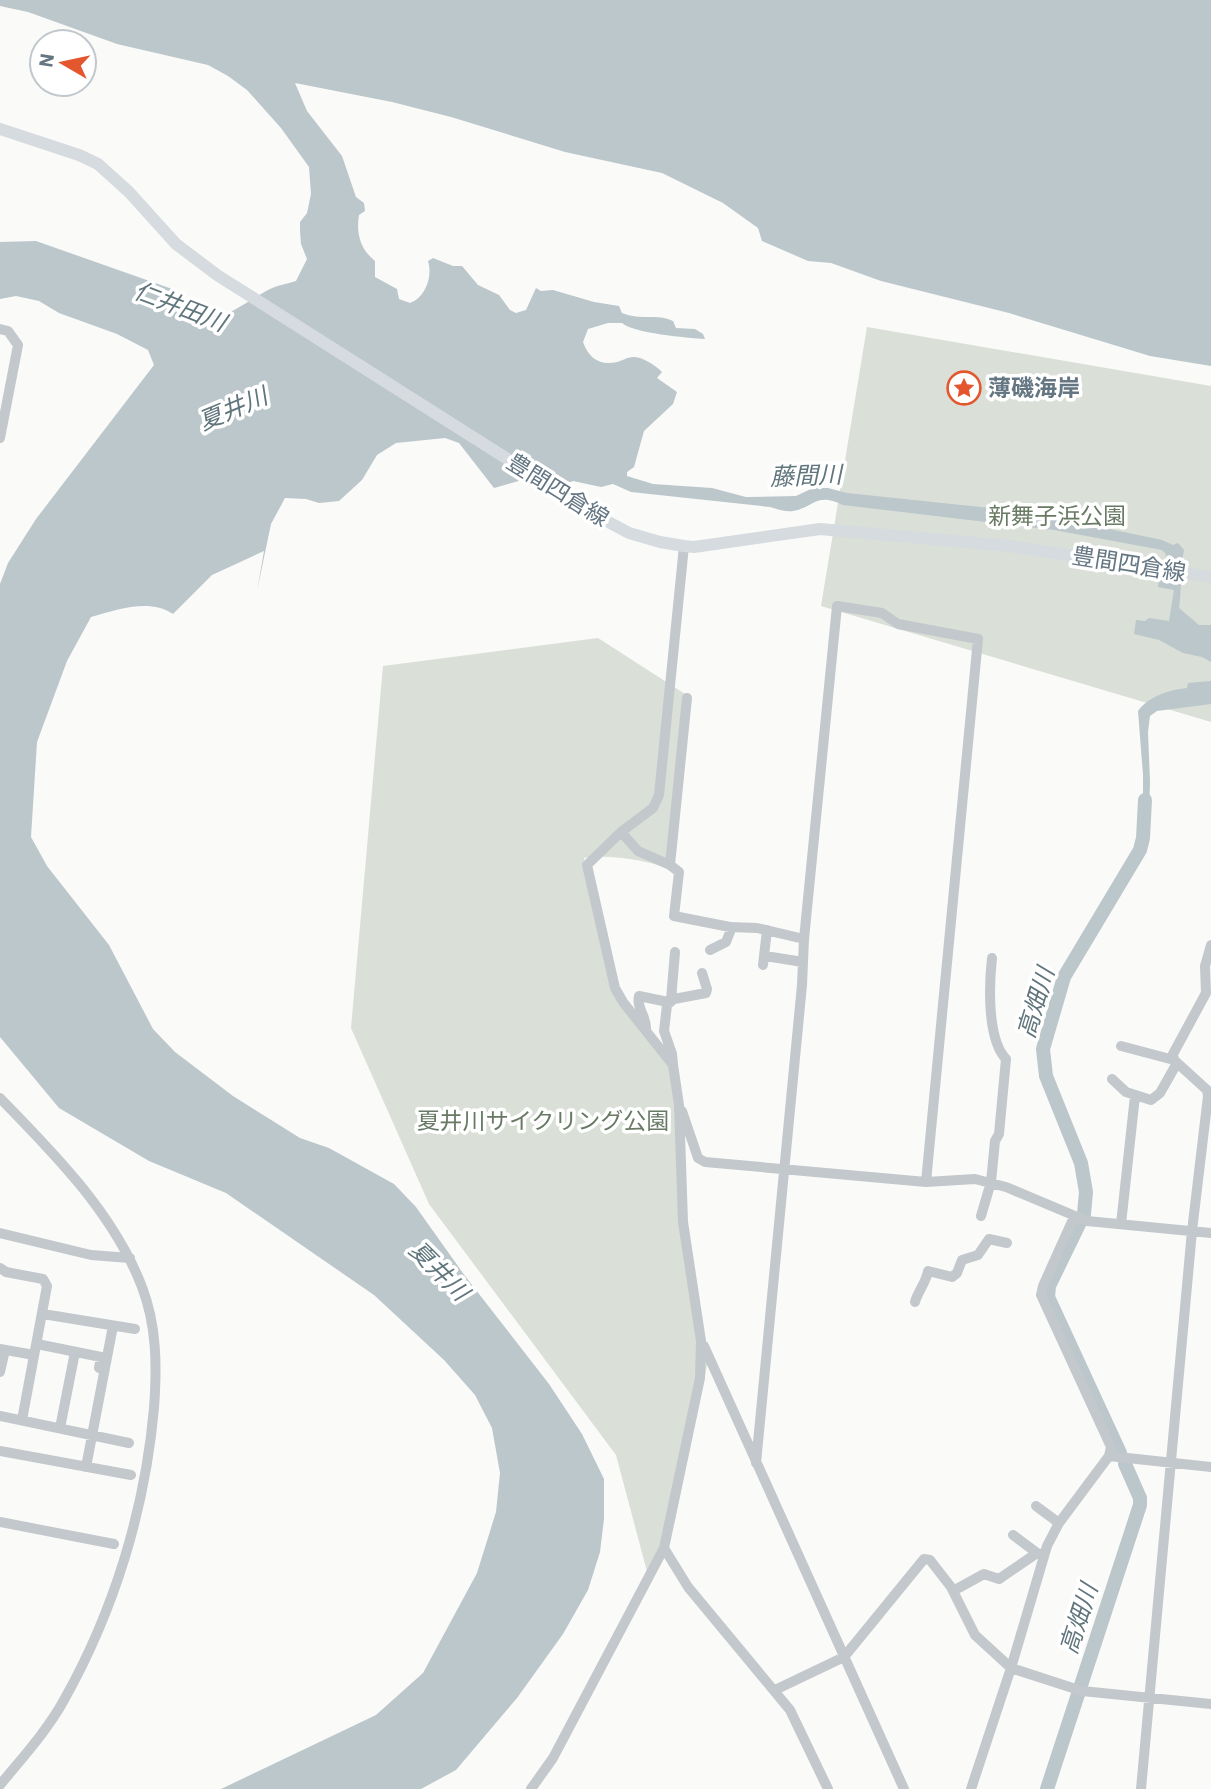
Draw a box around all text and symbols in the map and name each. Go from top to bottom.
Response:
north arrow [28,28,98,98]
text: N [33,52,59,69]
water label: 仁井田川 [130,274,234,339]
place icon: 薄磯海岸 [945,369,983,407]
place label: 薄磯海岸 [988,372,1080,402]
water label: 夏井川 [193,378,275,437]
street label: 豊間四倉線 [502,446,615,532]
water label: 藤間川 [769,458,845,492]
park label: 新舞子浜公園 [988,500,1126,530]
street label: 豊間四倉線 [1070,539,1188,587]
water label: 高畑川 [1009,961,1062,1042]
park label: 夏井川サイクリング公園 [417,1105,669,1135]
water label: 夏井川 [403,1234,479,1309]
water label: 高畑川 [1052,1577,1105,1658]

